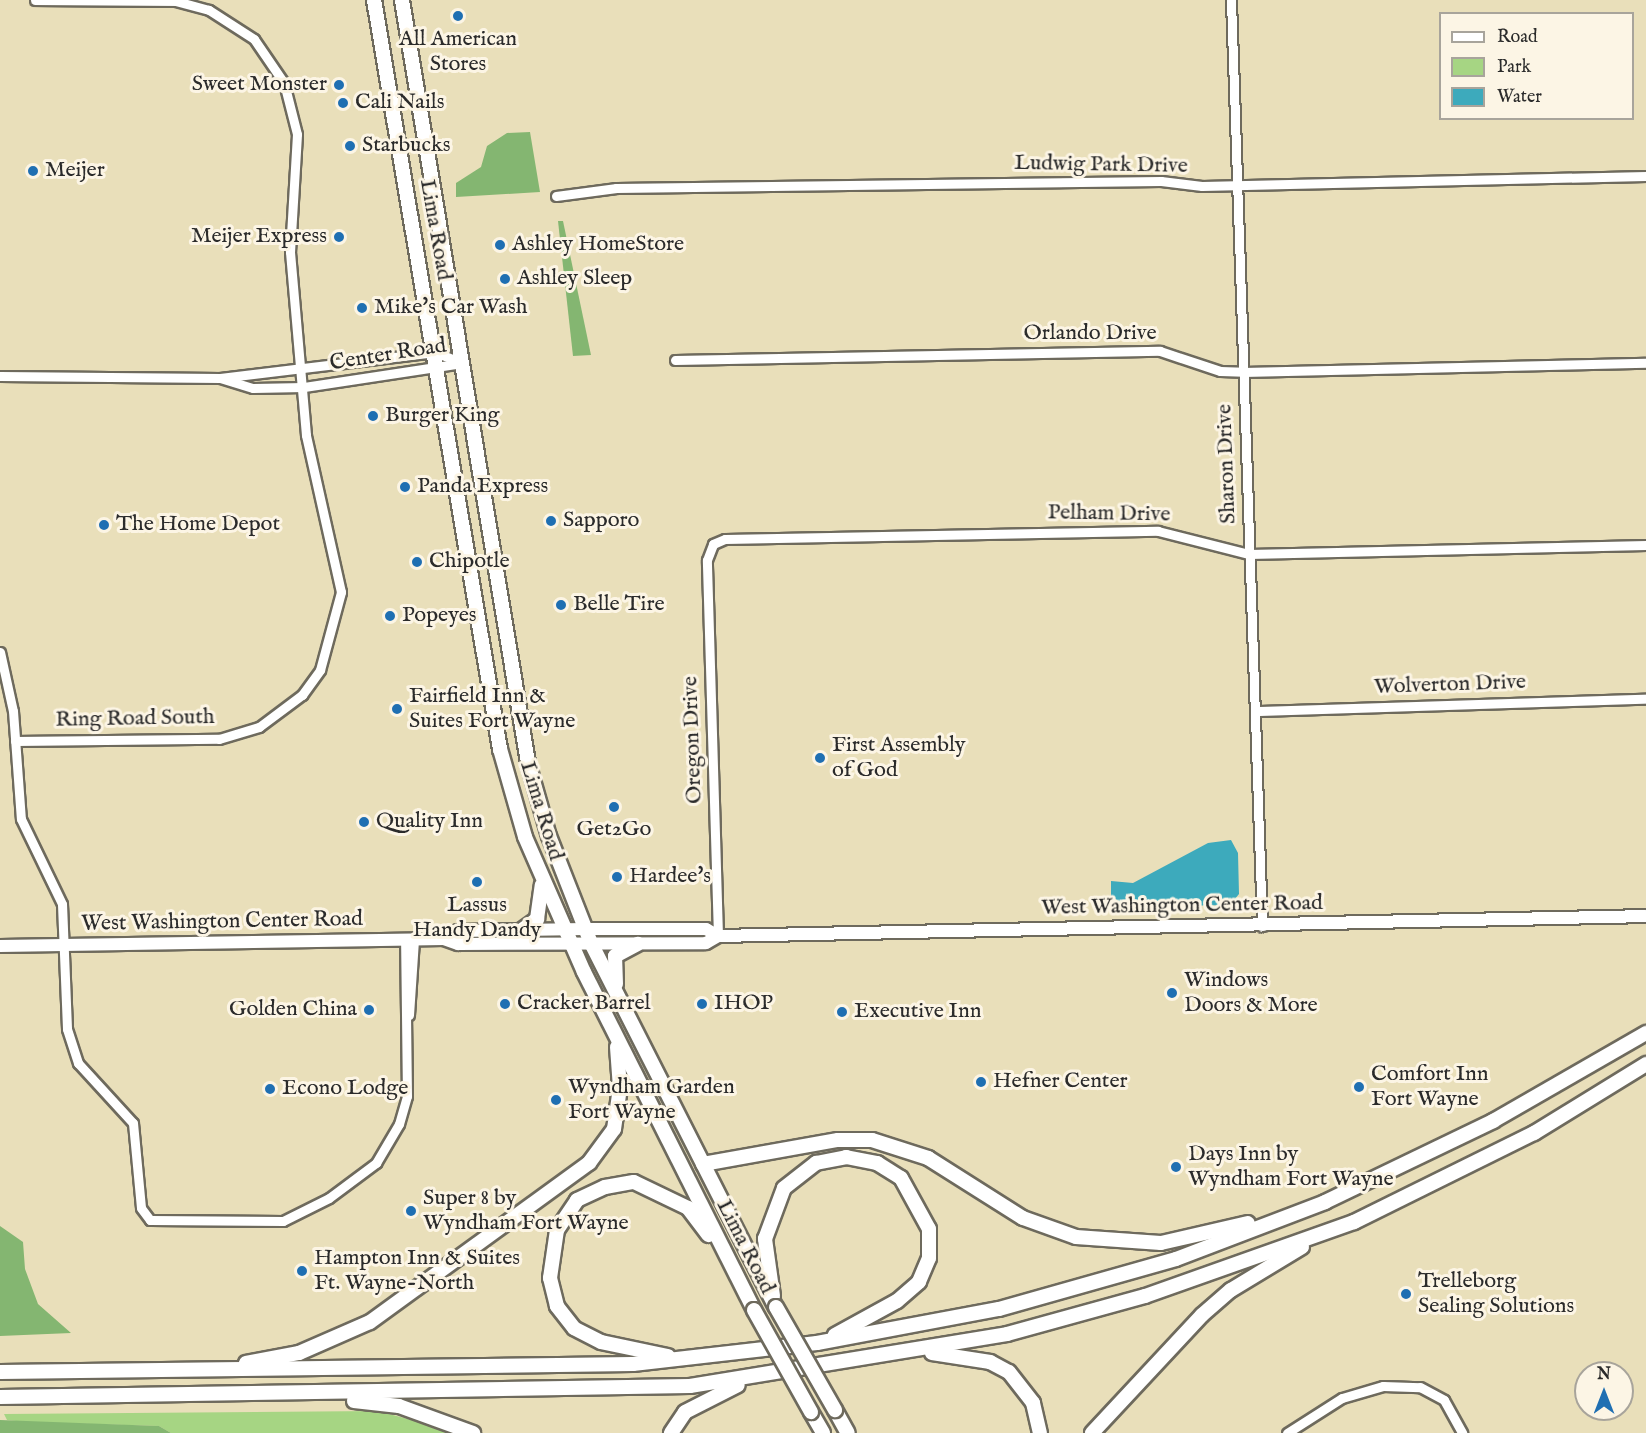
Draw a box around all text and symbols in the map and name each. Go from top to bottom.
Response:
marker: All American Stores [451,9,465,23]
legend [1439,12,1634,120]
place label: All American Stores [399,26,517,78]
text: Road [1497,26,1538,49]
text: Park [1497,56,1531,79]
place label: Sweet Monster [192,72,327,98]
marker: Sweet Monster [332,78,346,92]
text: Water [1497,86,1542,109]
place label: Cali Nails [355,90,445,116]
marker: Cali Nails [336,96,350,110]
place label: Starbucks [362,133,450,159]
marker: Starbucks [343,139,357,153]
street label: Ludwig Park Drive [1014,150,1188,180]
place label: Meijer [45,158,105,184]
marker: Meijer [26,164,40,178]
street label: Lima Road [413,177,457,283]
place label: Meijer Express [191,224,327,250]
marker: Meijer Express [332,230,346,244]
place label: Ashley HomeStore [512,232,684,258]
marker: Ashley HomeStore [493,238,507,252]
place label: Ashley Sleep [517,266,632,292]
marker: Ashley Sleep [498,272,512,286]
place label: Mike's Car Wash [374,295,527,321]
marker: Mike's Car Wash [355,301,369,315]
street label: Orlando Drive [1023,321,1157,347]
street label: Center Road [328,333,448,377]
place label: Burger King [385,403,499,429]
street label: Sharon Drive [1212,404,1242,524]
marker: Burger King [366,409,380,423]
place label: Panda Express [417,474,548,500]
marker: Panda Express [398,480,412,494]
street label: Pelham Drive [1047,500,1171,528]
place label: Sapporo [563,508,639,534]
place label: The Home Depot [116,512,280,538]
marker: Sapporo [544,514,558,528]
marker: The Home Depot [97,518,111,532]
place label: Chipotle [429,549,510,575]
marker: Chipotle [410,555,424,569]
place label: Belle Tire [573,592,665,618]
marker: Belle Tire [554,598,568,612]
place label: Popeyes [402,603,477,629]
marker: Popeyes [383,609,397,623]
street label: Wolverton Drive [1373,669,1527,701]
street label: Oregon Drive [678,676,708,804]
place label: Fairfield Inn & Suites Fort Wayne [409,683,575,734]
marker: Fairfield Inn & Suites Fort Wayne [390,702,404,716]
street label: Ring Road South [55,704,215,734]
place label: First Assembly of God [832,732,966,784]
marker: First Assembly of God [813,751,827,765]
street label: Lima Road [513,758,569,864]
marker: Get2Go [607,800,621,814]
place label: Quality Inn [376,809,483,835]
marker: Quality Inn [357,815,371,829]
place label: Get2Go [577,817,651,843]
place label: Hardee's [629,864,711,890]
marker: Hardee's [610,870,624,884]
marker: Lassus Handy Dandy [470,875,484,889]
street label: West Washington Center Road [1041,890,1323,922]
place label: Lassus Handy Dandy [413,892,541,944]
street label: West Washington Center Road [81,906,363,938]
place label: Windows Doors & More [1184,967,1318,1018]
marker: Windows Doors & More [1165,986,1179,1000]
place label: Cracker Barrel [517,991,651,1017]
place label: IHOP [714,991,773,1017]
place label: Golden China [229,997,357,1023]
marker: Cracker Barrel [498,997,512,1011]
marker: IHOP [695,997,709,1011]
place label: Executive Inn [854,999,981,1025]
marker: Golden China [362,1003,376,1017]
marker: Executive Inn [835,1005,849,1019]
place label: Comfort Inn Fort Wayne [1371,1061,1489,1112]
place label: Hefner Center [993,1069,1128,1095]
place label: Wyndham Garden Fort Wayne [568,1074,735,1126]
marker: Hefner Center [974,1075,988,1089]
place label: Econo Lodge [282,1076,408,1102]
marker: Comfort Inn Fort Wayne [1352,1080,1366,1094]
marker: Econo Lodge [263,1082,277,1096]
marker: Wyndham Garden Fort Wayne [549,1093,563,1107]
place label: Days Inn by Wyndham Fort Wayne [1188,1141,1394,1192]
marker: Days Inn by Wyndham Fort Wayne [1169,1160,1183,1174]
place label: Super 8 by Wyndham Fort Wayne [423,1185,629,1236]
street label: Lima Road [710,1195,780,1299]
marker: Super 8 by Wyndham Fort Wayne [404,1204,418,1218]
place label: Hampton Inn & Suites Ft. Wayne-North [314,1245,520,1296]
marker: Hampton Inn & Suites Ft. Wayne-North [295,1264,309,1278]
place label: Trelleborg Sealing Solutions [1418,1268,1574,1320]
marker: Trelleborg Sealing Solutions [1399,1287,1413,1301]
north arrow [1574,1361,1634,1421]
text: N [1597,1365,1611,1385]

